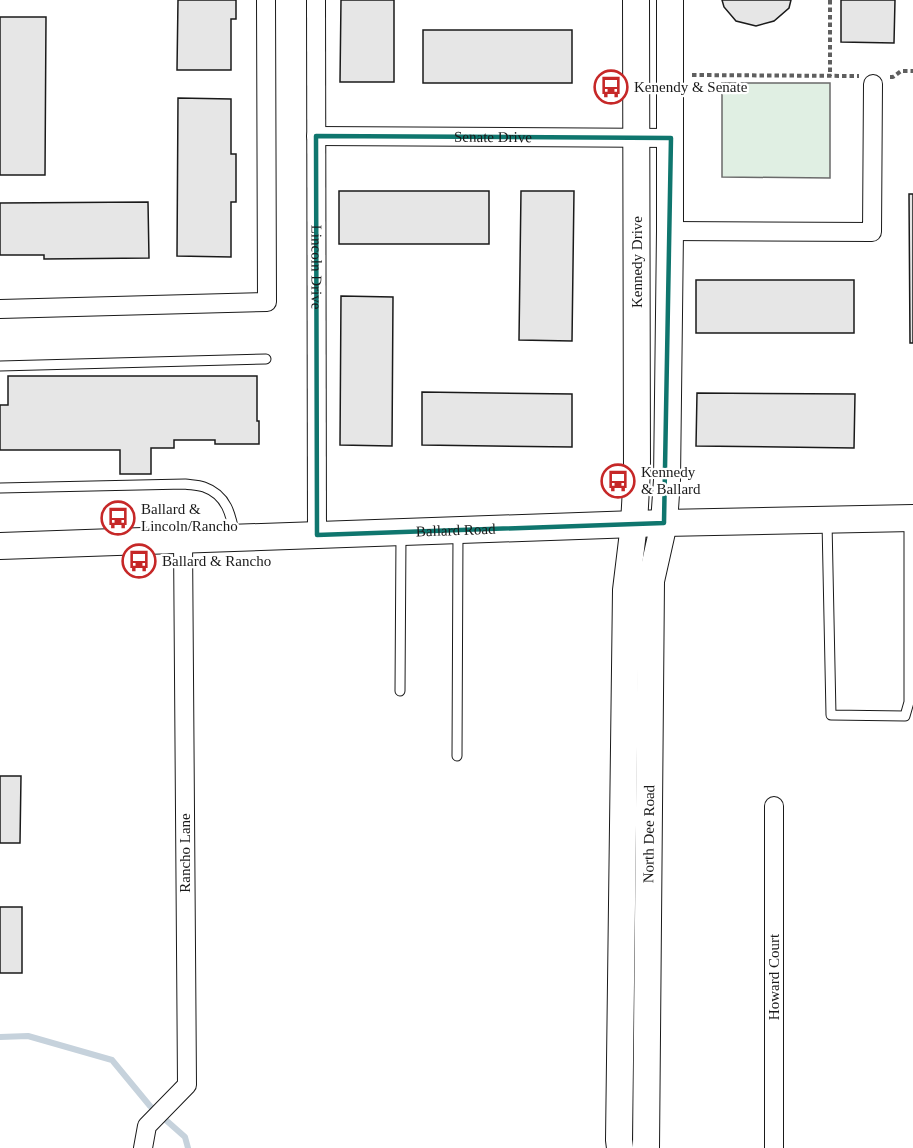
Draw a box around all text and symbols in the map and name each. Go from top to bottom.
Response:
bus stop icon: Kenendy & Senate [593,69,629,105]
place label: Kenendy & Senate [634,79,748,95]
street label: Senate Drive [454,129,532,145]
street label: Kennedy Drive [629,216,645,308]
street label: Lincoln Drive [308,225,325,310]
bus stop icon: Kennedy & Ballard [600,463,636,499]
place label: Kennedy & Ballard [641,464,701,497]
bus stop icon: Ballard & Lincoln/Rancho [100,500,136,536]
place label: Ballard & Lincoln/Rancho [141,501,238,534]
street label: Ballard Road [416,521,496,540]
bus stop icon: Ballard & Rancho [121,543,157,579]
place label: Ballard & Rancho [162,553,271,569]
street label: North Dee Road [640,784,657,883]
street label: Rancho Lane [177,813,193,893]
street label: Howard Court [766,933,782,1020]

